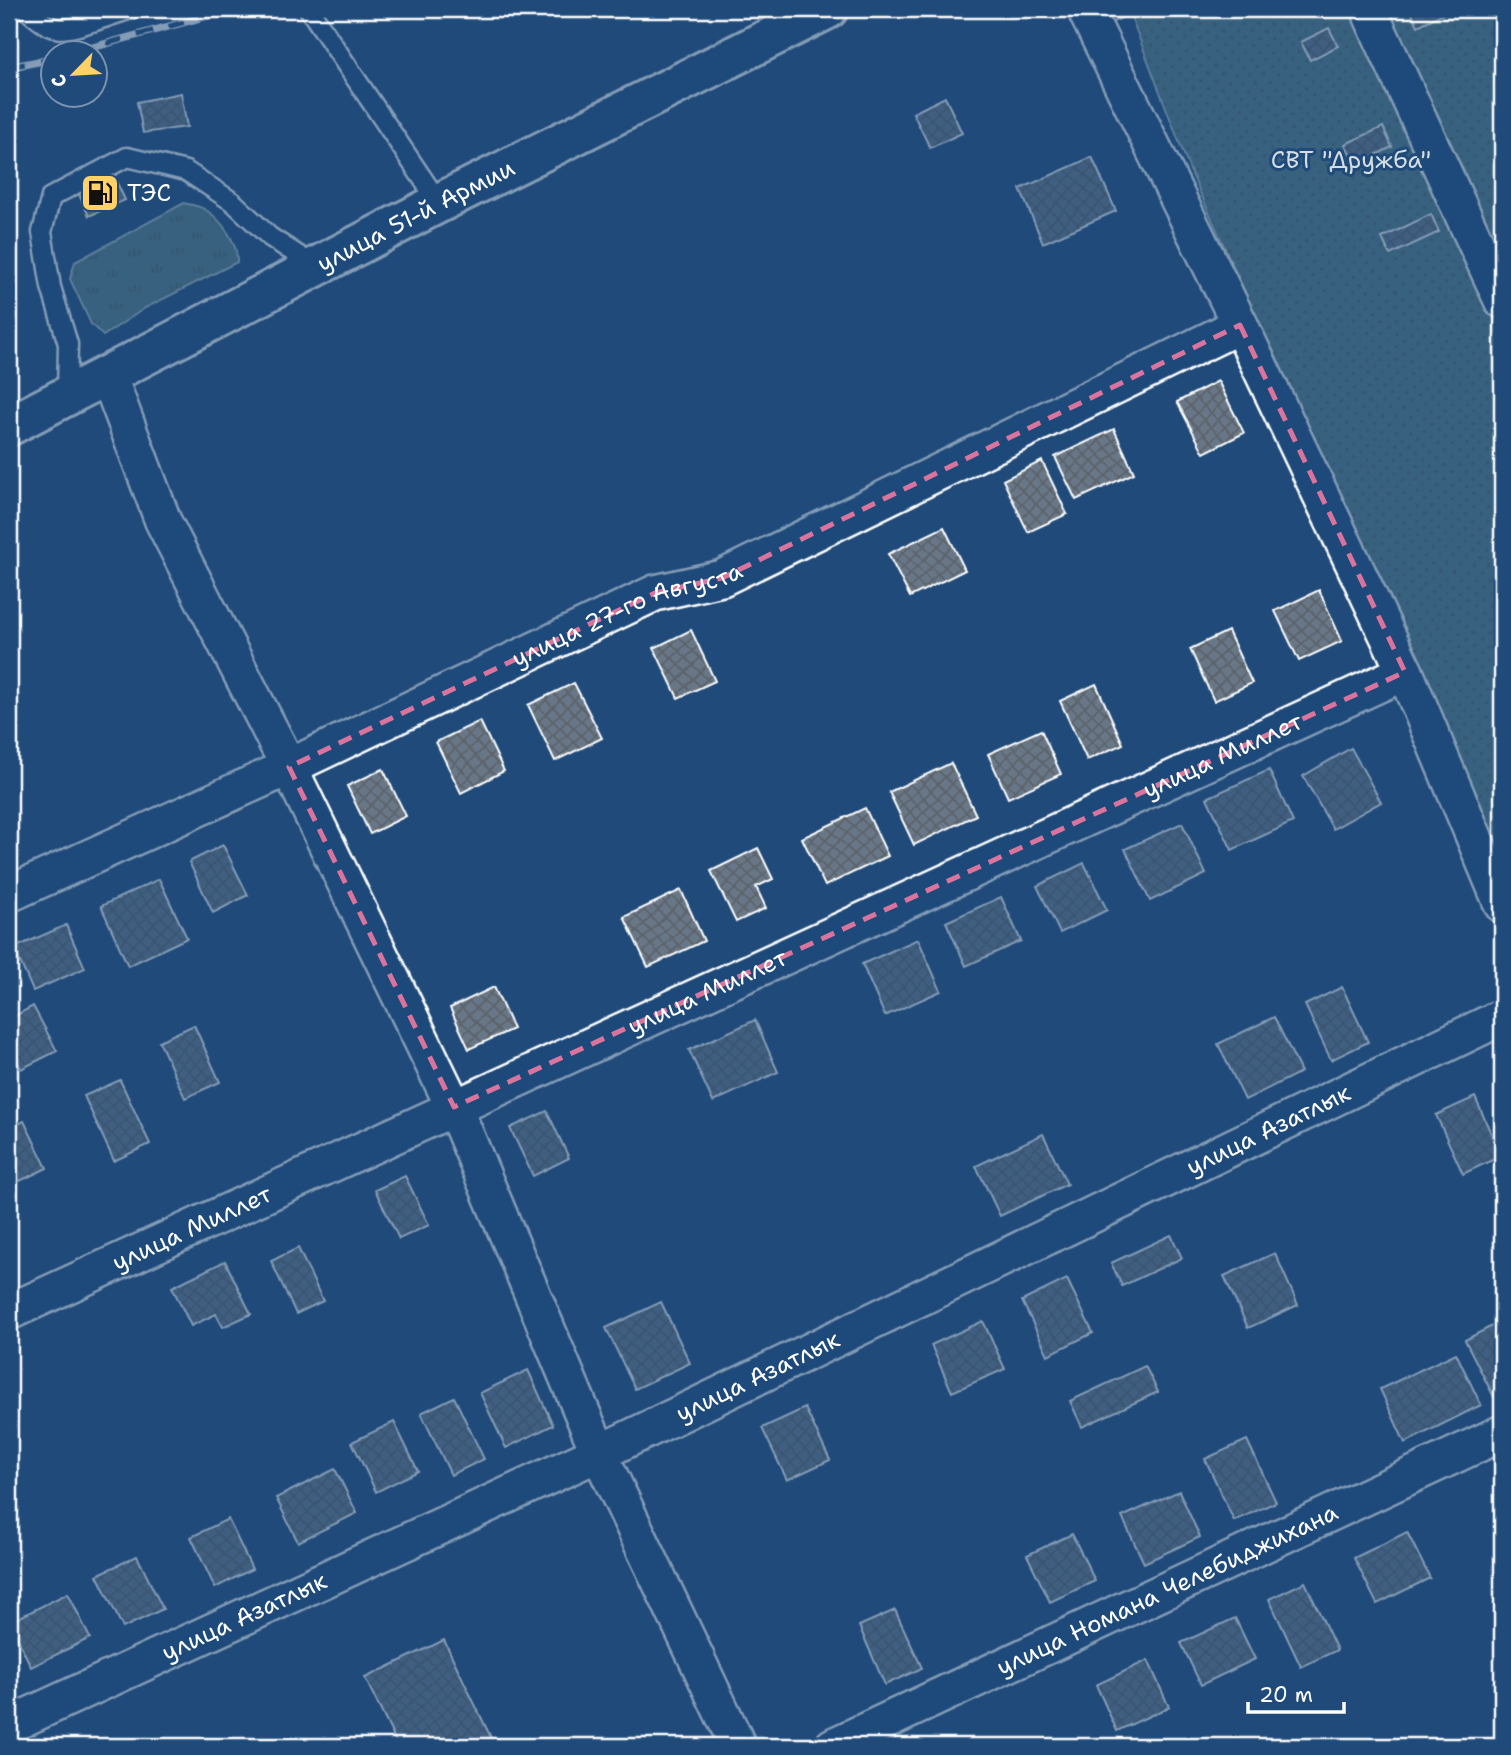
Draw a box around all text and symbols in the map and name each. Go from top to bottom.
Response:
north arrow [38,38,108,108]
text: С [45,70,73,92]
park label: СВТ "Дружба" [1271,144,1431,176]
street label: улица 51-й Армии [311,152,520,280]
fuel station icon: ТЭС [79,172,121,214]
place label: ТЭС [127,177,171,209]
street label: улица 27-го Августа [507,555,748,675]
street label: улица Миллет [1138,705,1308,806]
street label: улица Миллет [622,941,793,1042]
street label: улица Азатлык [1181,1077,1356,1183]
street label: улица Миллет [107,1178,277,1279]
street label: улица Азатлык [671,1323,845,1430]
street label: улица Номана Челебиджихана [991,1496,1343,1683]
street label: улица Азатлык [157,1565,332,1668]
scale bar [1248,1671,1345,1715]
text: 20 m [1259,1681,1313,1709]

